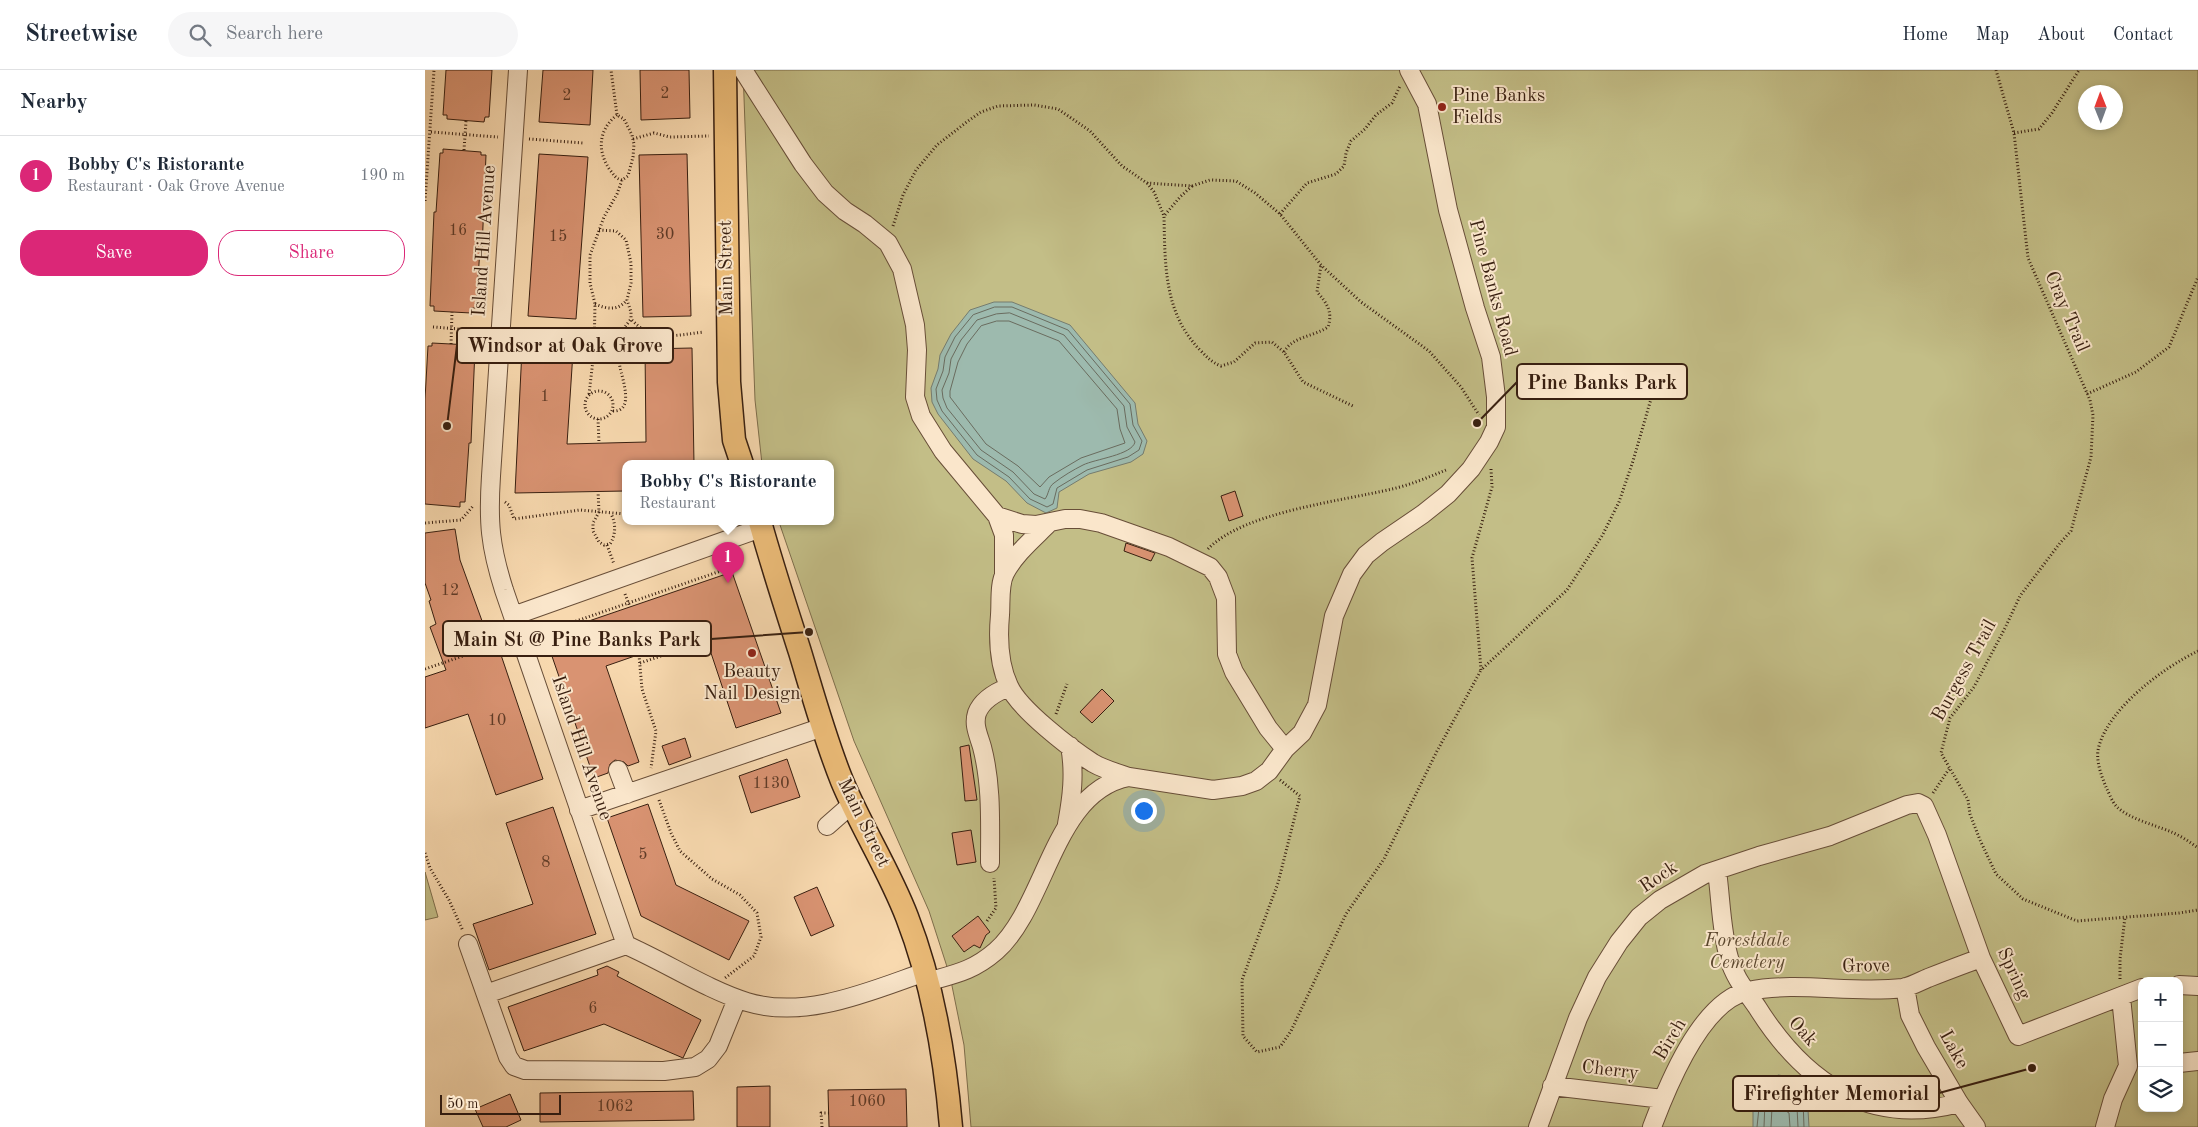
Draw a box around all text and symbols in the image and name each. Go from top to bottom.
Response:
search box [168,12,518,57]
icon: search [186,21,214,49]
text: Streetwise [25,23,138,47]
text: Search here [226,25,323,44]
text: Home [1902,26,1948,44]
text: Map [1976,26,2009,44]
text: About [2037,26,2085,44]
text: Contact [2113,26,2173,44]
north arrow [2078,85,2123,130]
house number: 2 [660,86,670,102]
place label: Pine Banks Fields [1452,87,1545,128]
house number: 2 [562,88,572,104]
text: Nearby [20,92,88,113]
marker: Pine Banks Fields [1436,101,1448,113]
text: Bobby C's Ristorante [67,156,245,175]
street label: Island Hill Avenue [470,165,500,317]
text: 1 [31,168,41,184]
text: 190 m [360,168,405,184]
text: Restaurant · Oak Grove Avenue [67,179,285,195]
street label: Pine Banks Road [1465,217,1519,359]
street label: Main Street [717,220,737,316]
house number: 16 [449,223,467,239]
house number: 30 [656,227,674,243]
house number: 15 [549,229,567,245]
button: Save [20,230,208,276]
button: Share [218,230,405,276]
street label: Cray Trail [2040,269,2092,355]
callout: Windsor at Oak Grove [457,328,673,363]
text: Windsor at Oak Grove [467,337,663,357]
callout: Pine Banks Park [1517,364,1687,399]
text: Pine Banks Park [1527,374,1677,394]
house number: 1 [540,389,550,405]
popup [622,460,834,525]
text: Bobby C's Ristorante [639,473,817,492]
text: Restaurant [639,496,716,512]
pin: 1 [712,542,744,583]
house number: 12 [441,583,459,599]
street label: Burgess Trail [1929,617,2001,725]
callout: Main St @ Pine Banks Park [443,621,711,656]
text: Main St @ Pine Banks Park [453,631,701,651]
marker: Beauty Nail Design [746,647,758,659]
place label: Beauty Nail Design [703,663,801,704]
street label: Island Hill Avenue [547,673,615,823]
house number: 10 [488,713,506,729]
house number: 1130 [752,776,790,792]
street label: Main Street [833,776,893,870]
your location [1131,798,1157,824]
house number: 5 [638,847,648,863]
house number: 8 [541,855,551,871]
street label: Rock [1637,859,1681,897]
park label: Forestdale Cemetery [1703,932,1790,973]
street label: Spring [1993,945,2034,1004]
street label: Grove [1842,957,1890,977]
map controls [2138,977,2183,1112]
button: + [2138,977,2183,1022]
house number: 6 [588,1001,598,1017]
street label: Oak [1784,1014,1820,1051]
street label: Birch [1651,1016,1691,1064]
button: − [2138,1022,2183,1067]
street label: Lake [1935,1028,1971,1072]
street label: Cherry [1580,1058,1640,1084]
button: layers [2138,1067,2183,1112]
callout: Firefighter Memorial [1733,1076,1939,1111]
text: Firefighter Memorial [1743,1085,1929,1105]
scale bar [440,1092,561,1115]
house number: 1060 [848,1094,886,1110]
text: 50 m [447,1097,478,1111]
house number: 1062 [596,1099,634,1115]

